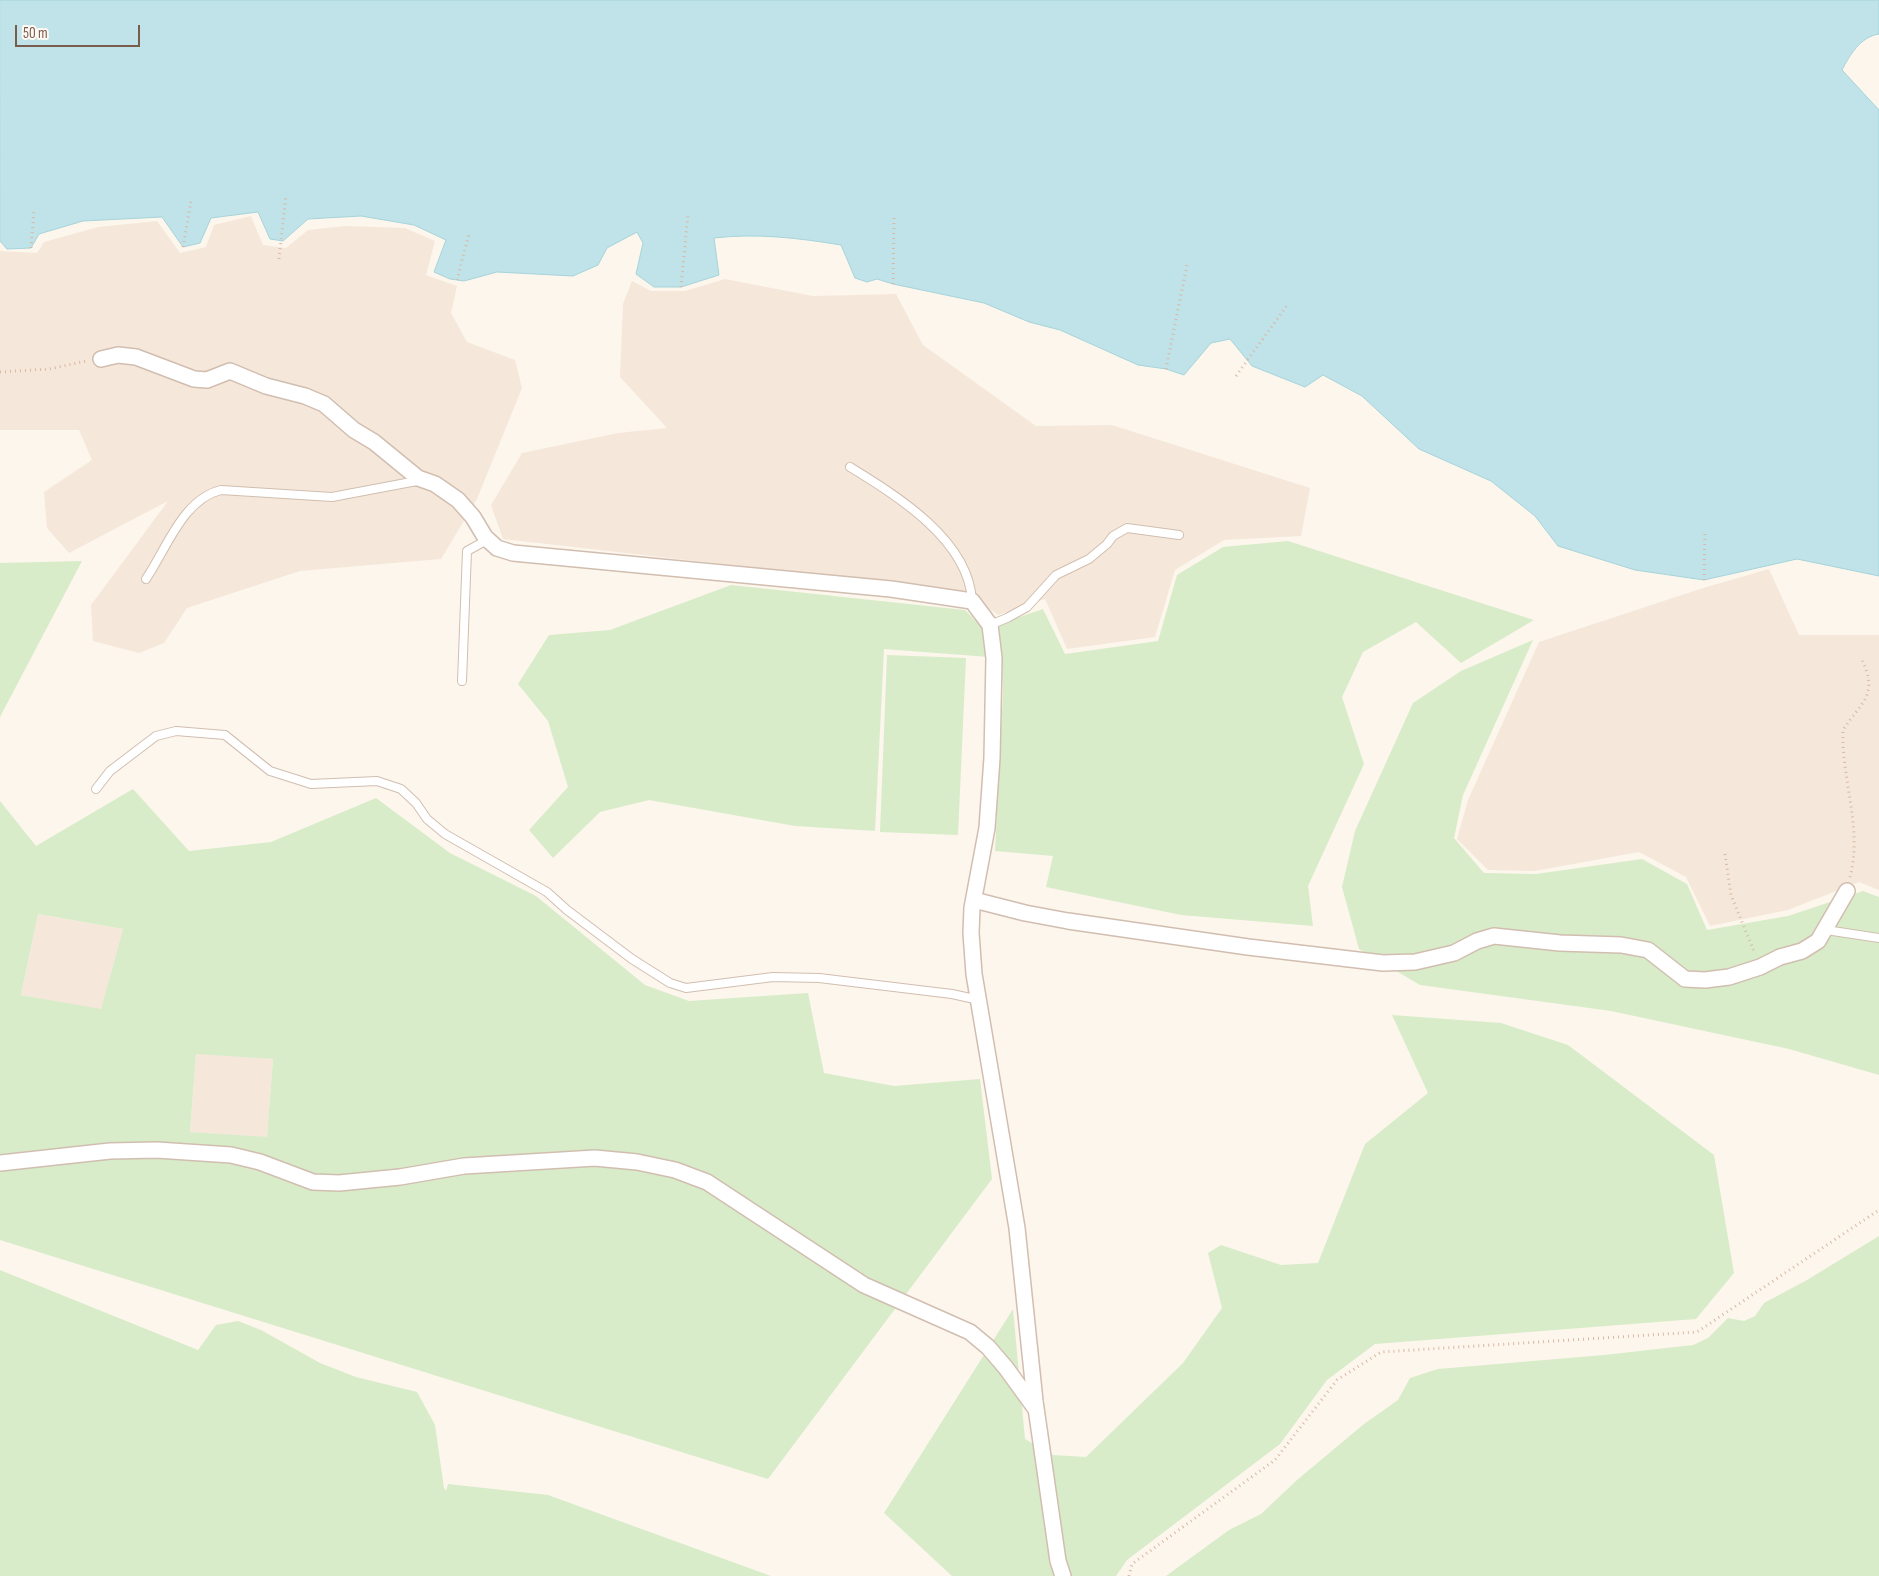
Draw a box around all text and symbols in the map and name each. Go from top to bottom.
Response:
scale bar [18,15,142,47]
text: 50 m [23,24,48,43]

